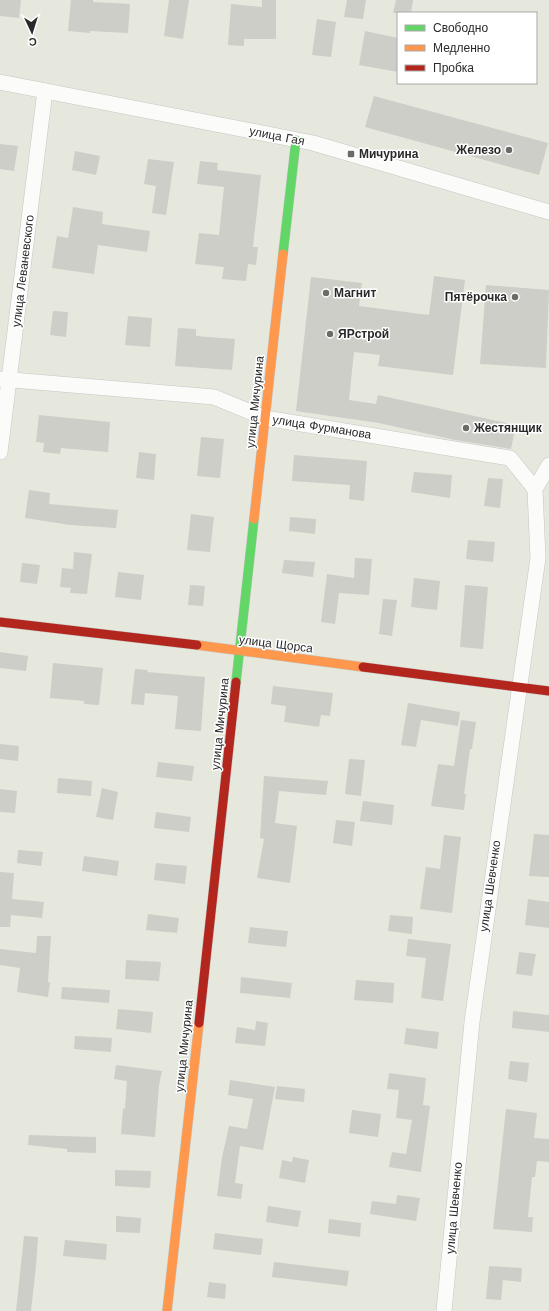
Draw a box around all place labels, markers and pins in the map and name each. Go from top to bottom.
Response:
place label: Железо [455,143,501,157]
marker: Железо [504,145,514,155]
place label: Мичурина [359,147,419,161]
marker: Мичурина [346,149,356,159]
place label: Магнит [334,286,376,300]
marker: Магнит [321,288,331,298]
place label: Пятёрочка [445,290,507,304]
marker: Пятёрочка [510,292,520,302]
place label: ЯРстрой [338,327,389,341]
marker: ЯРстрой [325,329,335,339]
place label: Жестянщик [473,421,543,435]
marker: Жестянщик [461,423,471,433]

